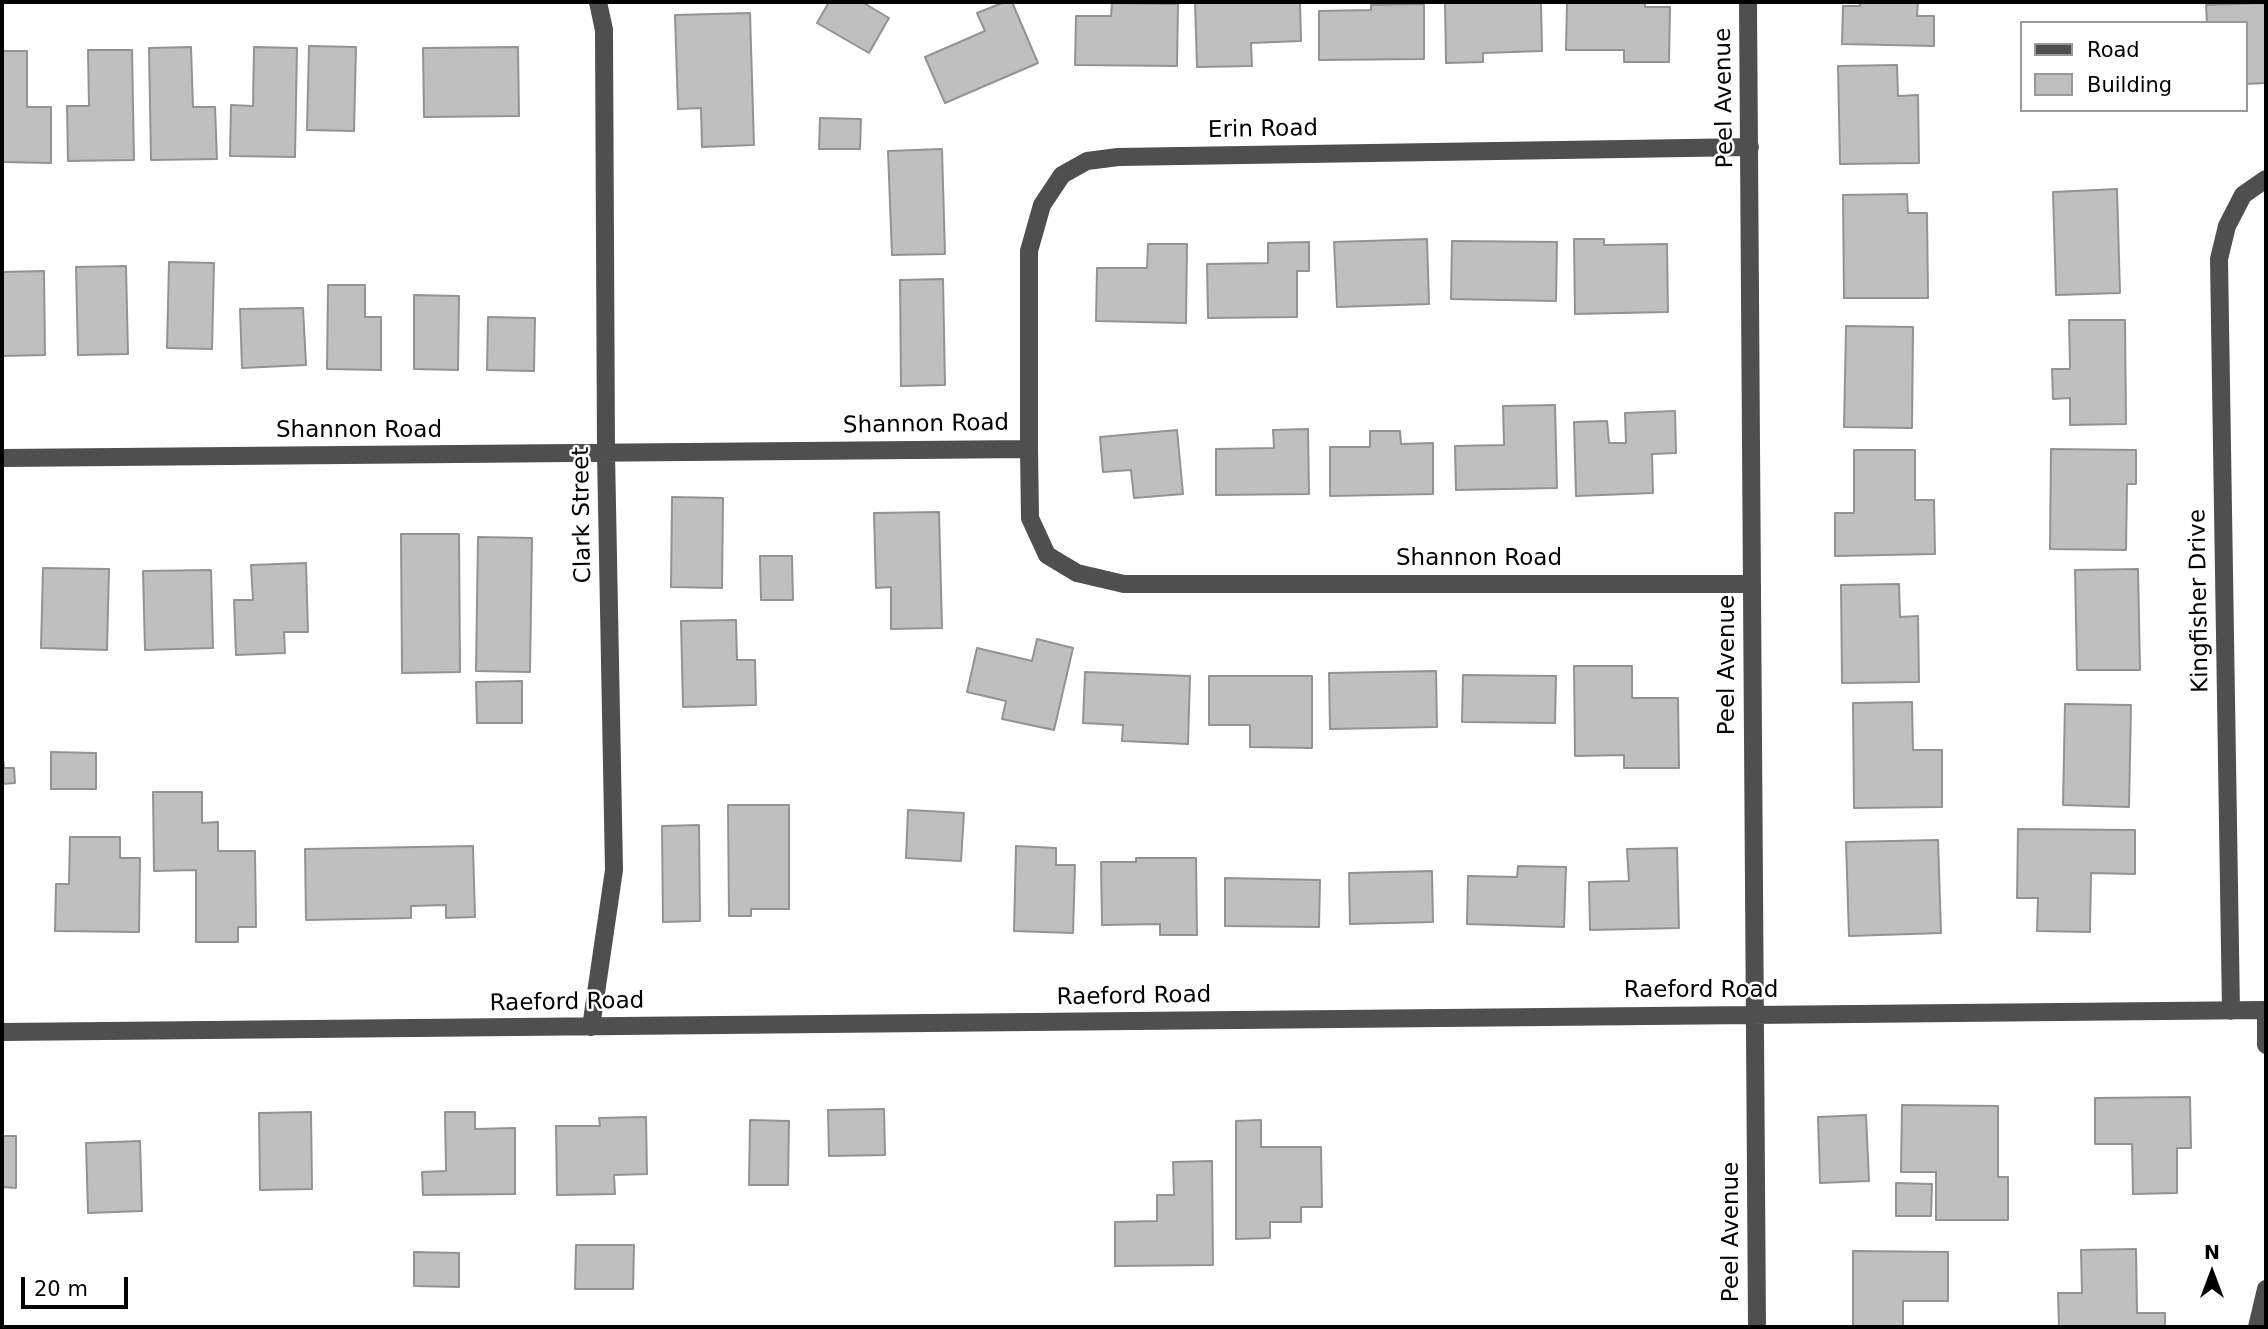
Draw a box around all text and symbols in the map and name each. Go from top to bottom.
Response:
legend [2020,21,2247,112]
street label: Peel Avenue [1710,28,1740,168]
text: Road [2087,38,2140,62]
text: Building [2087,73,2172,97]
street label: Erin Road [1208,115,1318,145]
street label: Shannon Road [843,410,1009,440]
street label: Shannon Road [276,417,442,445]
street label: Clark Street [568,447,598,583]
street label: Kingfisher Drive [2185,509,2215,693]
street label: Shannon Road [1396,545,1562,573]
street label: Peel Avenue [1714,595,1742,735]
street label: Raeford Road [1624,977,1778,1005]
street label: Raeford Road [1056,982,1212,1012]
street label: Raeford Road [489,988,645,1018]
street label: Peel Avenue [1718,1162,1746,1302]
north arrow [2177,1238,2247,1308]
text: N [2204,1241,2220,1263]
scale bar [24,1262,131,1306]
text: 20 m [34,1277,88,1301]

